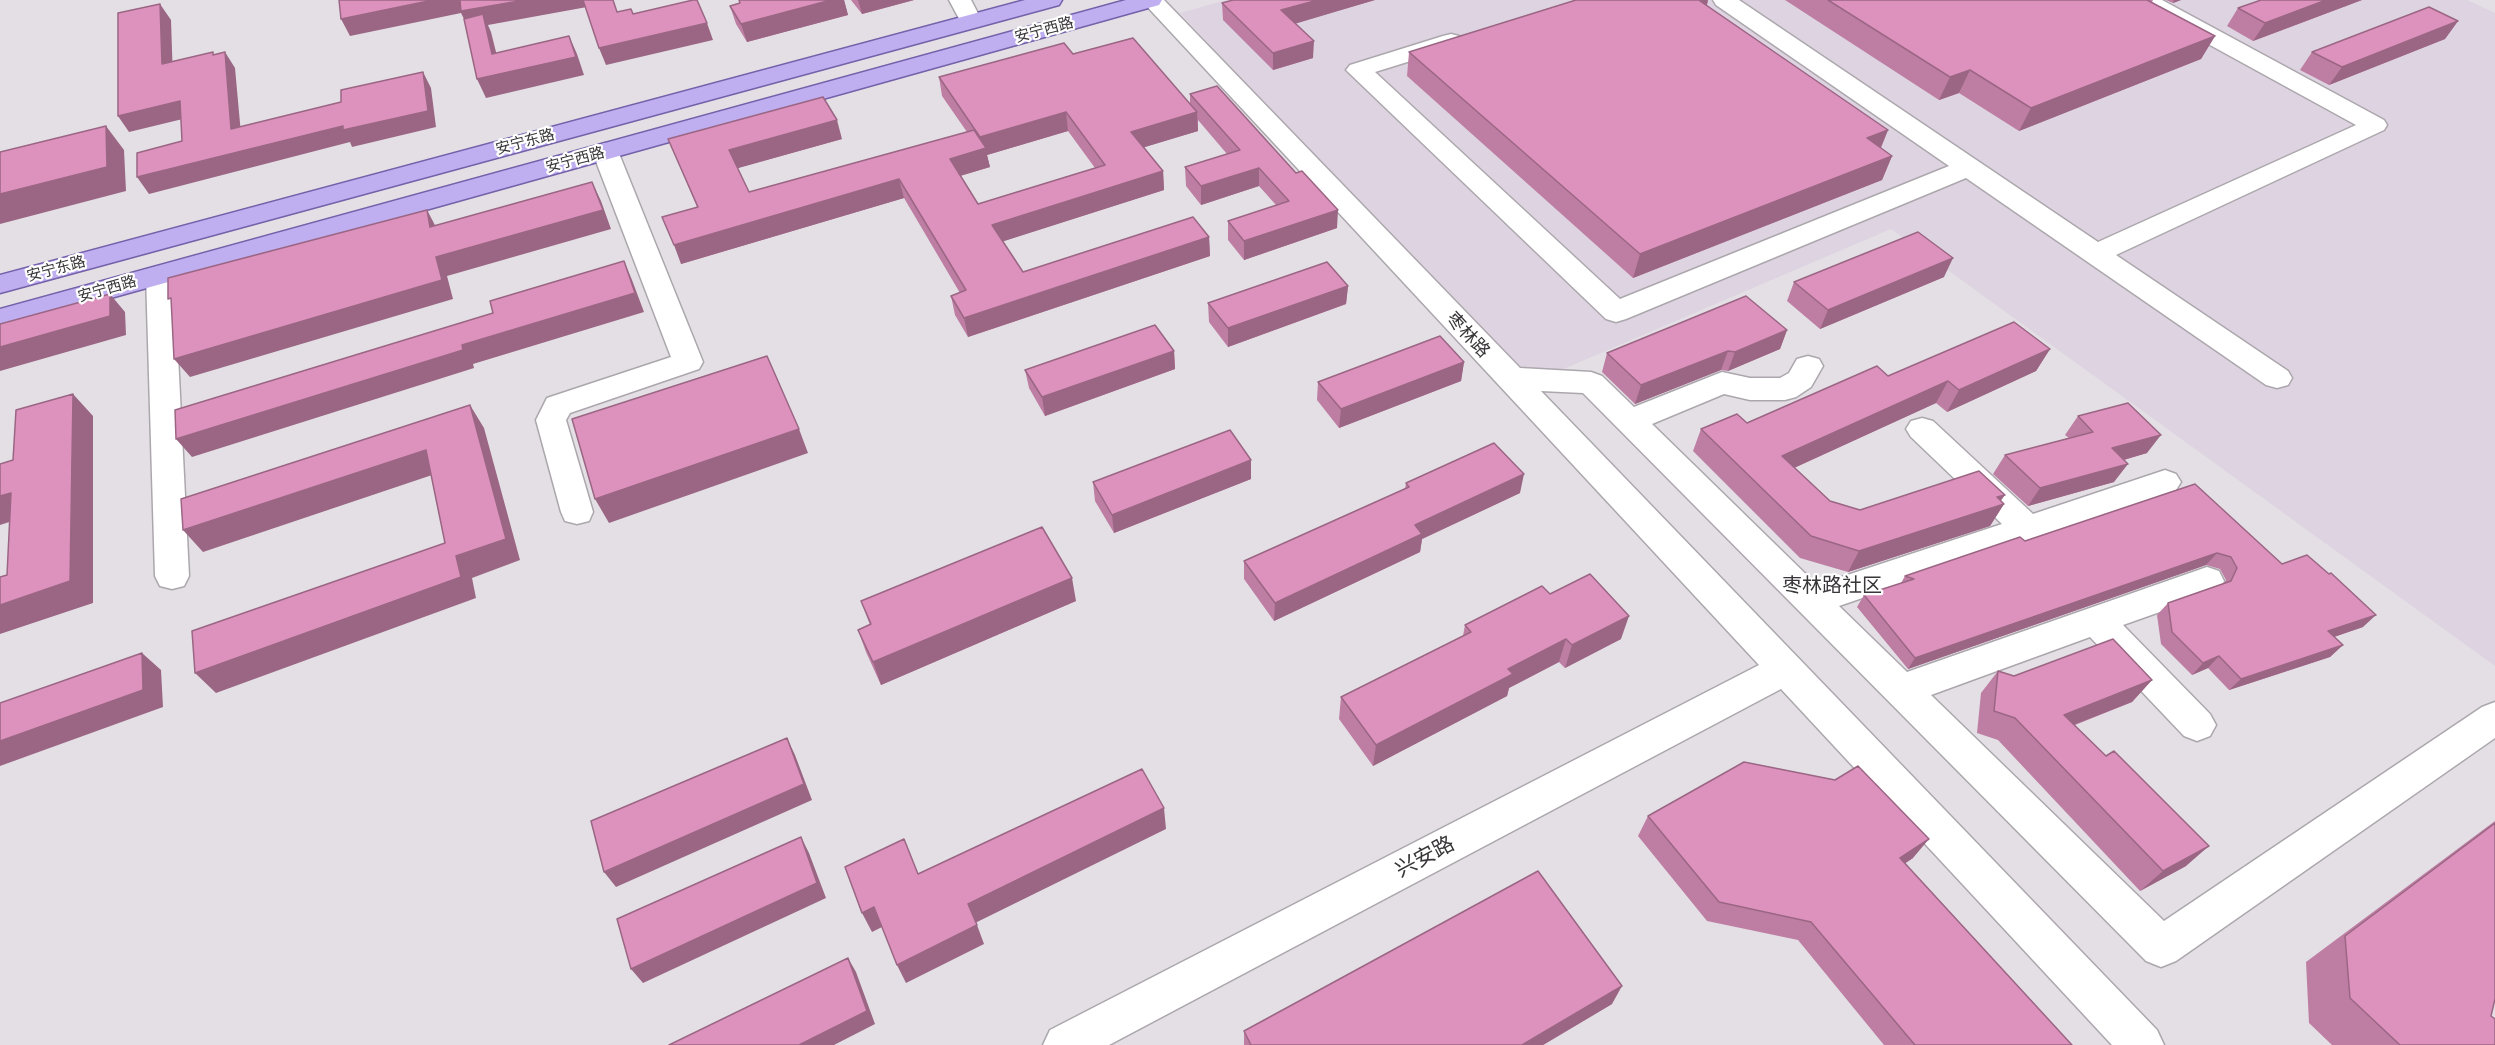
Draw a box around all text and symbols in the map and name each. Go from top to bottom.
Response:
street label: 安宁西路 [1013,14,1075,46]
street label: 安宁东路 [494,126,556,158]
street label: 安宁西路 [544,144,606,176]
street label: 安宁东路 [25,253,87,285]
street label: 安宁西路 [76,272,138,306]
street label: 枣林路 [1442,308,1494,362]
district label: 枣林路社区 [1782,574,1882,598]
street label: 兴安路 [1391,831,1459,883]

